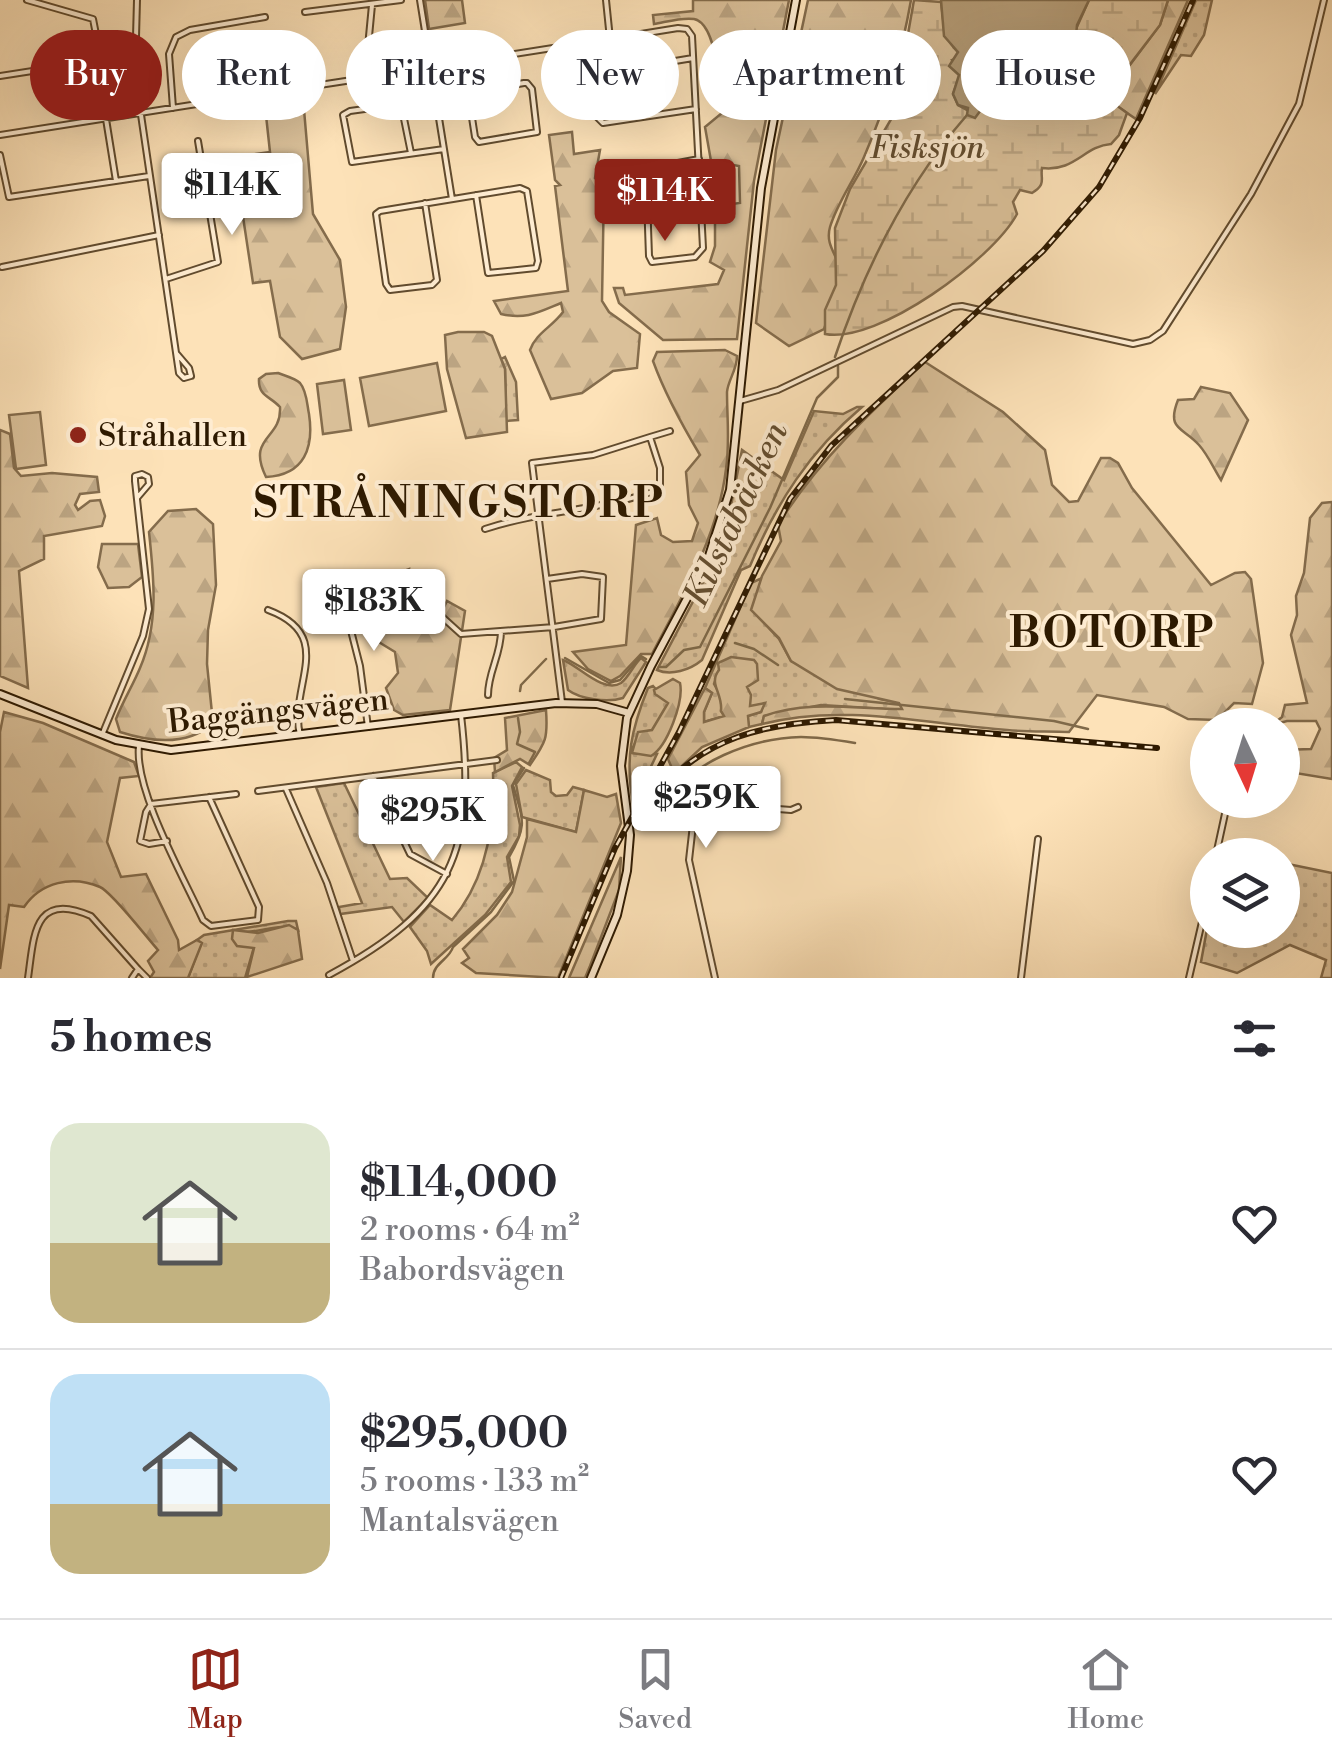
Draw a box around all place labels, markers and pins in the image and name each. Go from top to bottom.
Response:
pin: $114K [162,153,302,238]
pin: $114K [595,159,735,244]
place label: Stråhallen [98,416,247,456]
marker: Stråhallen [67,424,89,446]
pin: $183K [304,569,444,654]
pin: $259K [636,766,776,851]
pin: $295K [363,779,503,864]

